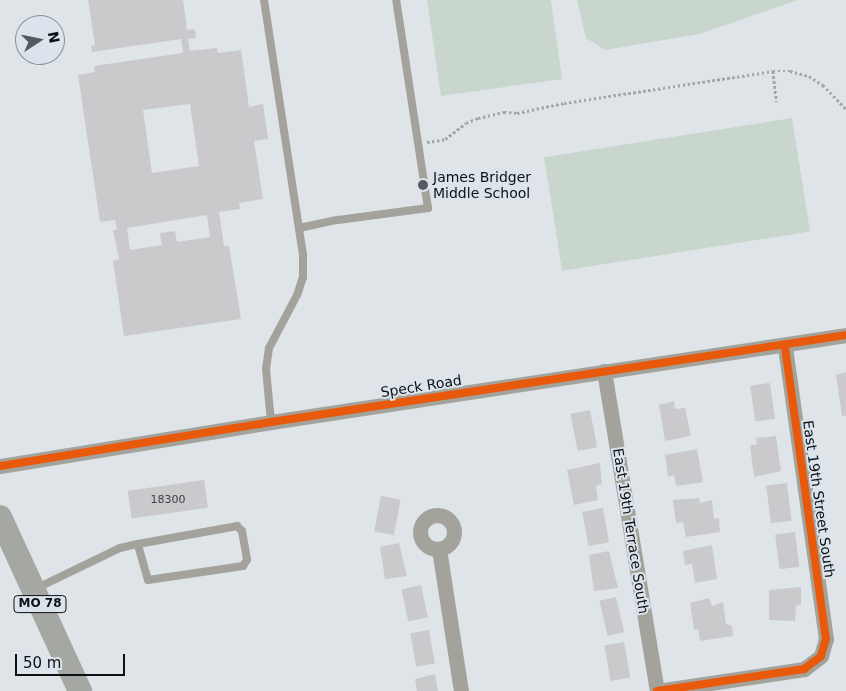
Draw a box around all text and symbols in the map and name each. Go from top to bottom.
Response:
north arrow [15,15,65,65]
text: N [45,30,63,45]
place label: James Bridger Middle School [433,169,531,202]
marker: James Bridger Middle School [417,179,429,191]
street label: Speck Road [379,371,463,401]
street label: East 19th Street South [800,419,838,579]
street label: East 19th Terrace South [610,447,652,615]
house number: 18300 [151,493,185,507]
road number: MO 78 [12,594,68,614]
scale bar [18,644,128,676]
text: 50 m [23,654,61,672]

